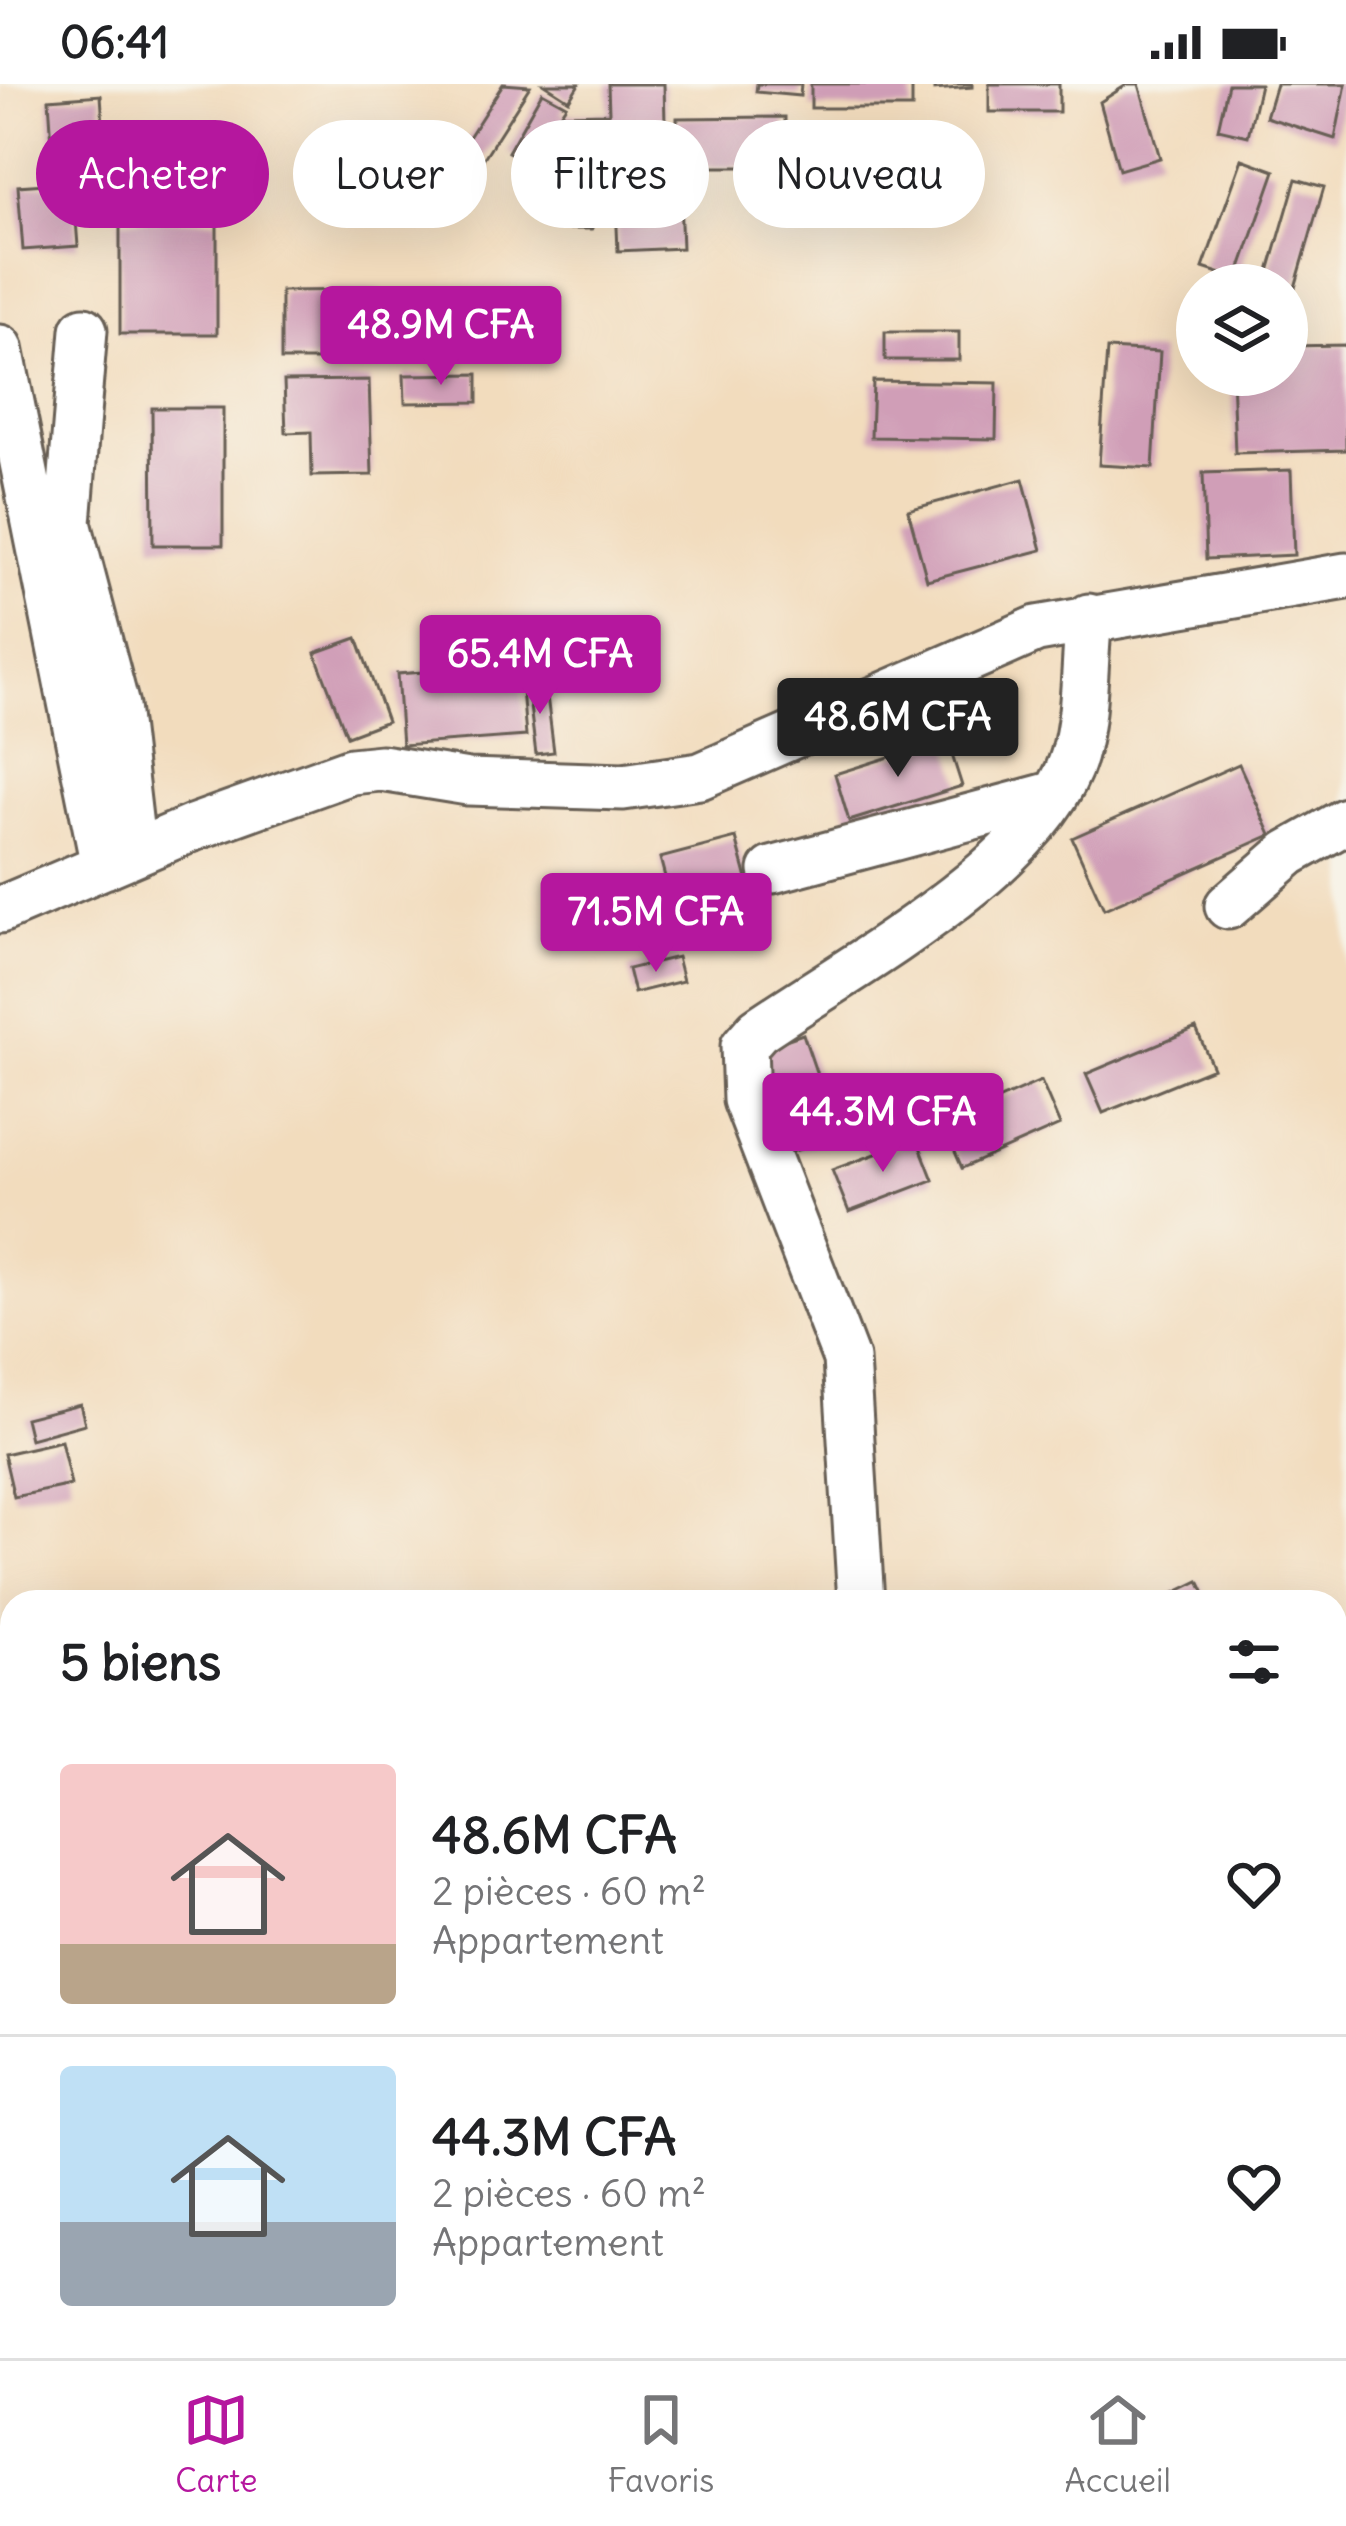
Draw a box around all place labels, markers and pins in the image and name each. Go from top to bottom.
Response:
pin: 48.9M CFA [304,286,578,388]
pin: 65.4M CFA [403,615,677,717]
pin: 48.6M CFA [761,678,1035,780]
pin: 71.5M CFA [519,873,793,975]
pin: 44.3M CFA [746,1073,1020,1175]

